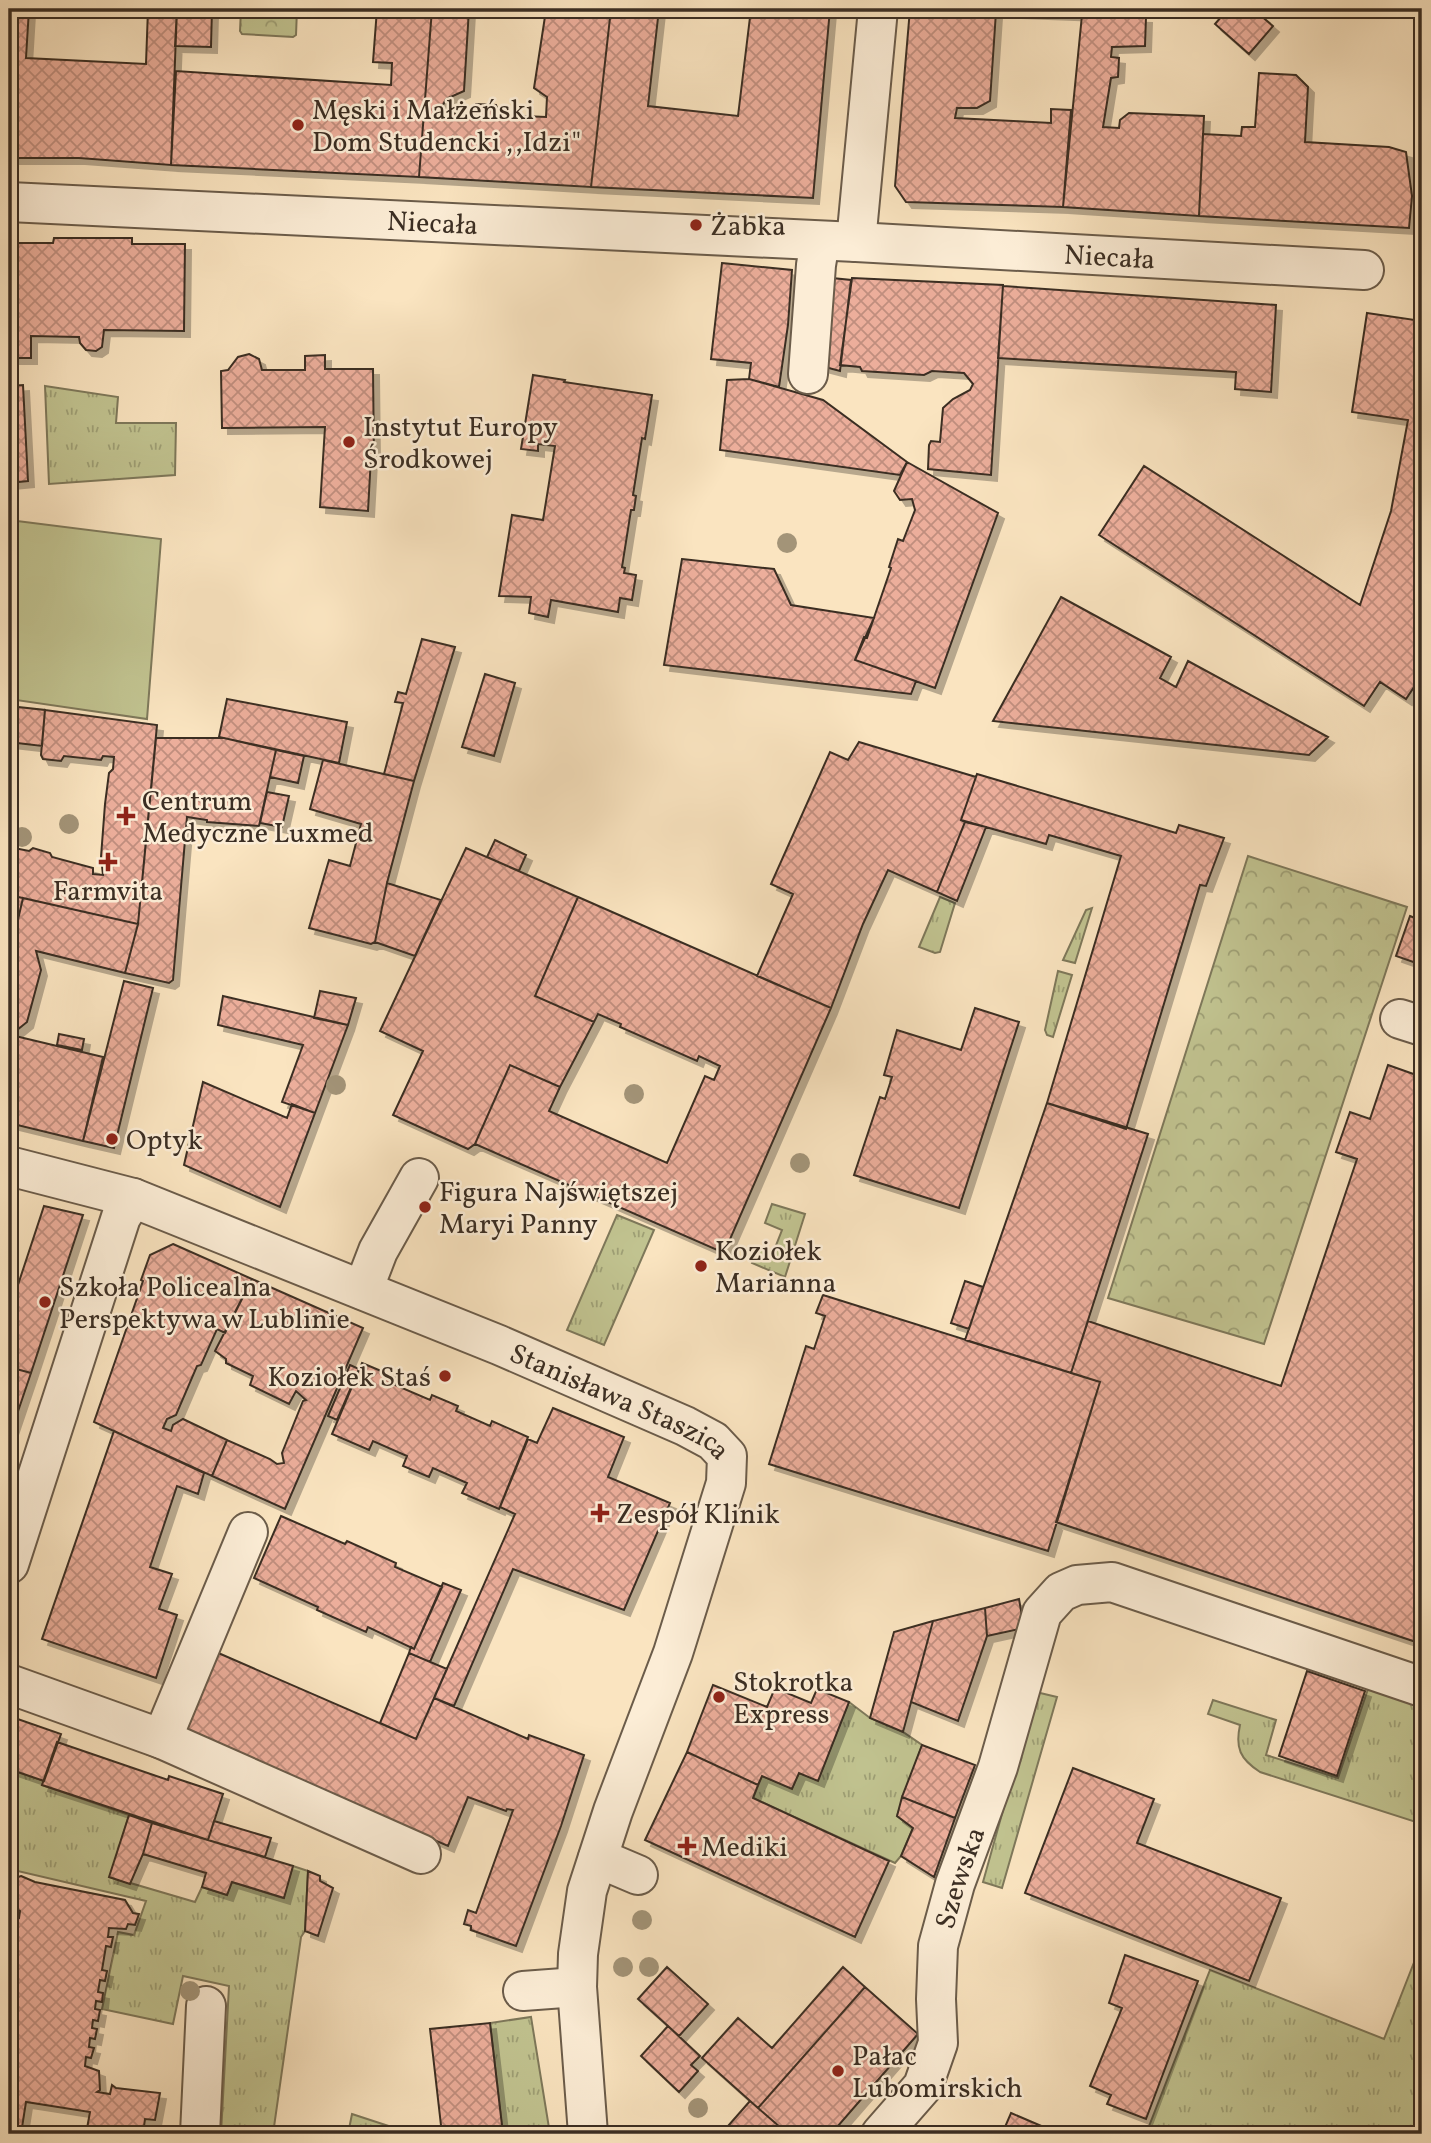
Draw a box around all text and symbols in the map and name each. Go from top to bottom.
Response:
place label: Męski i Małżeński Dom Studencki ,,Idzi" [312,92,581,163]
marker: Męski i Małżeński Dom Studencki ,,Idzi" [290,117,306,133]
street label: Niecała [386,203,479,246]
place label: Żabka [710,208,786,247]
marker: Żabka [688,217,704,233]
street label: Niecała [1063,236,1156,280]
place label: Instytut Europy Środkowej [363,409,558,480]
marker: Instytut Europy Środkowej [341,434,357,450]
place label: Centrum Medyczne Luxmed [142,783,373,854]
marker: Centrum Medyczne Luxmed [116,806,136,826]
marker: Farmvita [100,854,116,870]
place label: Farmvita [53,873,163,912]
place label: Optyk [126,1122,203,1161]
marker: Optyk [104,1131,120,1147]
place label: Figura Najświętszej Maryi Panny [439,1174,678,1245]
marker: Figura Najświętszej Maryi Panny [417,1199,433,1215]
place label: Koziołek Marianna [715,1233,837,1304]
marker: Koziołek Marianna [693,1258,709,1274]
place label: Szkoła Policealna Perspektywa w Lublinie [59,1269,350,1340]
marker: Szkoła Policealna Perspektywa w Lublinie [37,1294,53,1310]
street label: Stanisława Staszica [503,1335,738,1470]
place label: Koziołek Staś [267,1359,431,1398]
marker: Koziołek Staś [437,1368,453,1384]
place label: Zespół Klinik [616,1496,780,1535]
marker: Zespół Klinik [590,1503,610,1523]
place label: Stokrotka Express [733,1664,854,1735]
marker: Stokrotka Express [711,1689,727,1705]
street label: Szewska [927,1822,996,1934]
place label: Mediki [701,1829,788,1868]
marker: Mediki [679,1838,695,1854]
place label: Pałac Lubomirskich [852,2038,1023,2109]
marker: Pałac Lubomirskich [830,2063,846,2079]

